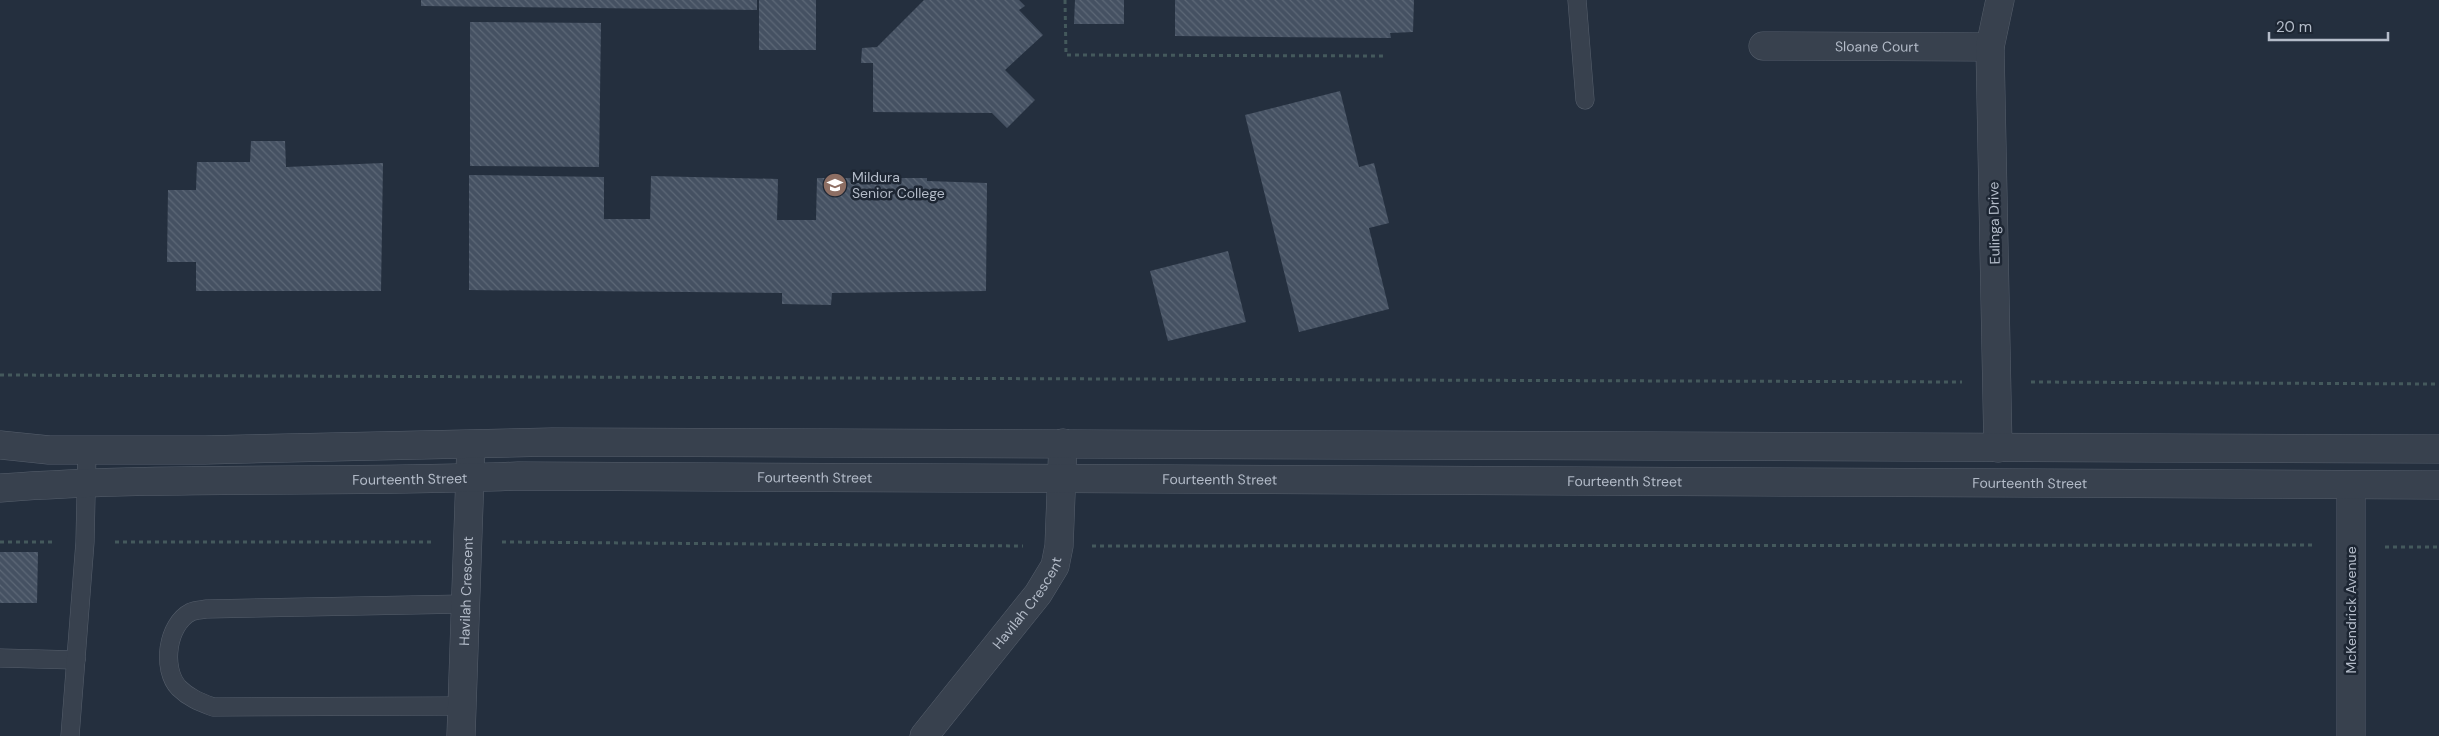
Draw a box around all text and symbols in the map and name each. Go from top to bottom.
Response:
scale bar [2269,10,2388,42]
text: 20 m [2276,17,2312,37]
street label: Sloane Court [1835,37,1919,56]
place label: Mildura Senior College [852,168,945,202]
school or university icon: Mildura Senior College [822,172,848,198]
street label: Eulinga Drive [1984,181,2004,265]
street label: Fourteenth Street [757,468,872,487]
street label: Fourteenth Street [352,469,468,489]
street label: Fourteenth Street [1162,470,1277,489]
street label: Fourteenth Street [1567,472,1682,490]
street label: Fourteenth Street [1972,474,2087,492]
street label: Havilah Crescent [455,536,477,646]
street label: McKendrick Avenue [2342,546,2360,674]
street label: Havilah Crescent [988,555,1066,653]

